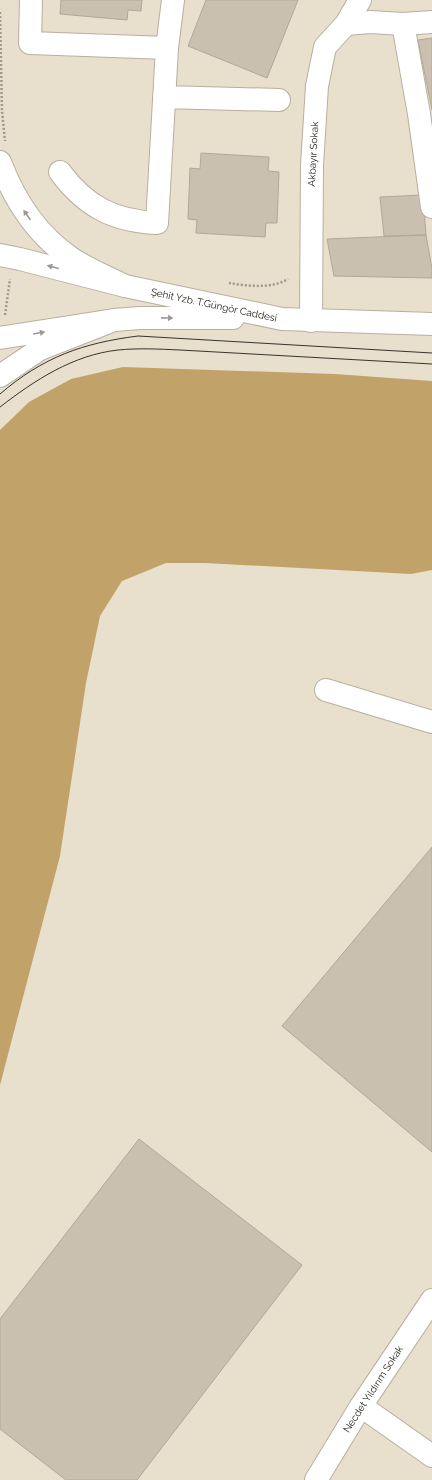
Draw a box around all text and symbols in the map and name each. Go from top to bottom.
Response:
street label: Akbayır Sokak [306,121,320,187]
one-way arrow [23,209,32,220]
one-way arrow [47,264,59,270]
street label: Şehit Yzb. T.Güngör Caddesi [150,286,278,324]
one-way arrow [161,315,174,321]
one-way arrow [32,329,45,335]
street label: Necdet Yıldırım Sokak [341,1343,406,1434]

